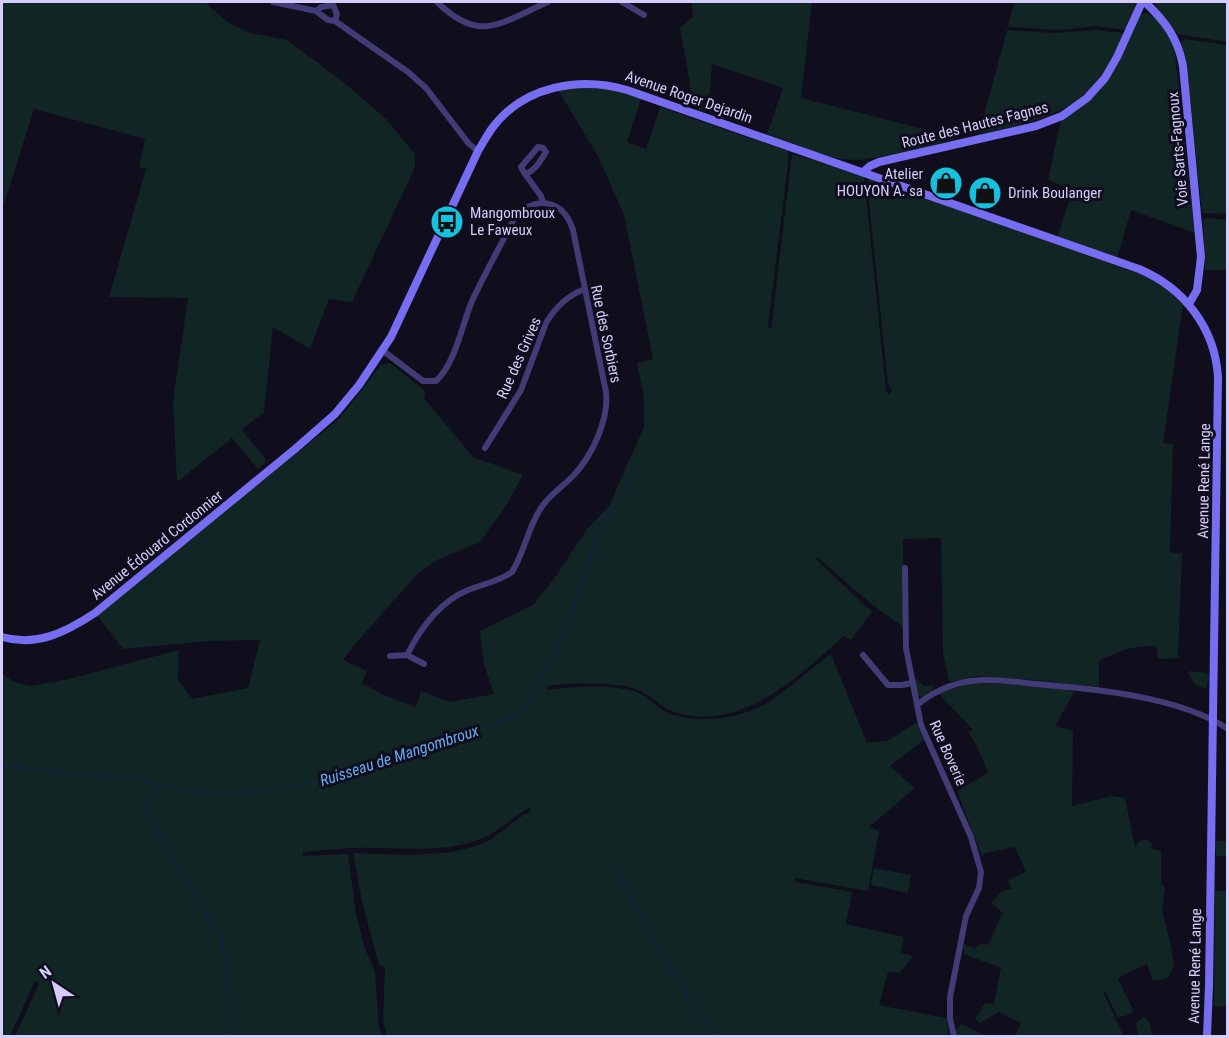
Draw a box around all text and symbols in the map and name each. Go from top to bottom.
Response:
street label: Avenue Roger Dejardin [623,67,755,127]
street label: Voie Sarts-Fagnoux [1164,91,1192,207]
street label: Route des Hautes Fagnes [900,98,1050,152]
place label: Atelier HOUYON A. sa [837,165,923,200]
shop icon: Atelier HOUYON A. sa [928,165,964,201]
shop icon: Drink Boulanger [967,175,1003,211]
place label: Drink Boulanger [1008,184,1102,202]
bus stop icon: Mangombroux Le Faweux [429,204,465,240]
place label: Mangombroux Le Faweux [470,204,556,239]
street label: Rue des Sorbiers [587,283,625,385]
street label: Rue des Grives [493,314,545,402]
street label: Avenue René Lange [1194,423,1214,539]
street label: Avenue Édouard Cordonnier [88,486,227,604]
street label: Rue Boverie [926,718,970,788]
water label: Ruisseau de Mangombroux [317,721,481,790]
street label: Avenue René Lange [1185,908,1205,1024]
north arrow [24,954,84,1014]
text: N [36,962,55,983]

